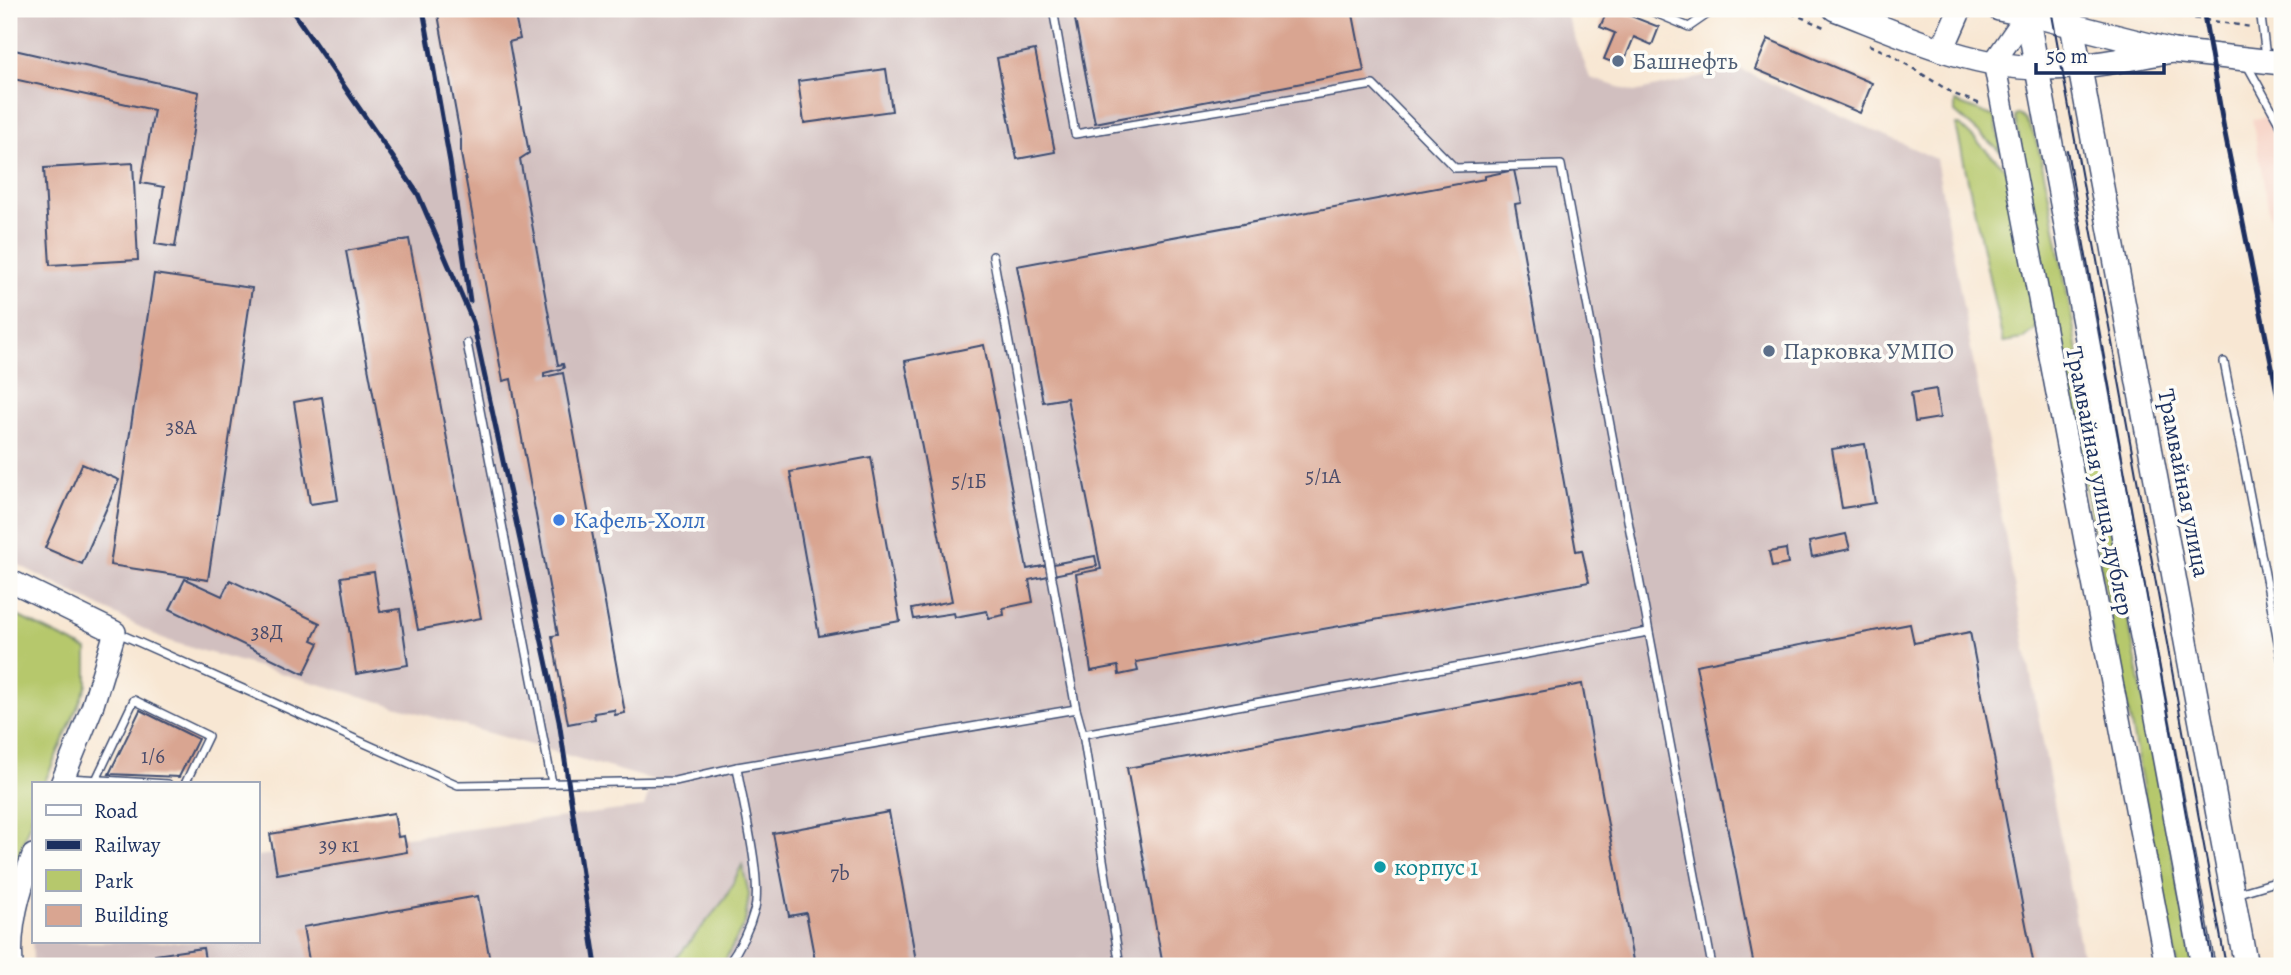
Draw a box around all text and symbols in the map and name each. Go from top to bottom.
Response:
scale bar [2036,32,2163,76]
text: 50 m [2046,42,2088,70]
place label: Башнефть [1632,45,1738,77]
marker: Башнефть [1610,53,1626,69]
place label: Парковка УМПО [1783,335,1954,367]
marker: Парковка УМПО [1761,343,1777,359]
street label: Трамвайная улица, дублер [2058,344,2142,618]
street label: Трамвайная улица [2150,386,2218,580]
house number: 38А [165,413,197,441]
house number: 5/1А [1305,462,1341,490]
house number: 5/1Б [951,467,987,495]
place label: Кафель-Холл [573,504,706,536]
marker: Кафель-Холл [551,512,567,528]
house number: 38Д [251,618,283,646]
house number: 1/6 [141,742,165,770]
legend [32,782,259,944]
text: Road [94,797,138,825]
text: Railway [94,831,161,859]
house number: 39 к1 [319,831,359,859]
place label: корпус 1 [1394,851,1478,883]
house number: 7b [830,859,850,887]
marker: корпус 1 [1372,859,1388,875]
text: Park [94,867,134,895]
text: Building [94,901,169,929]

